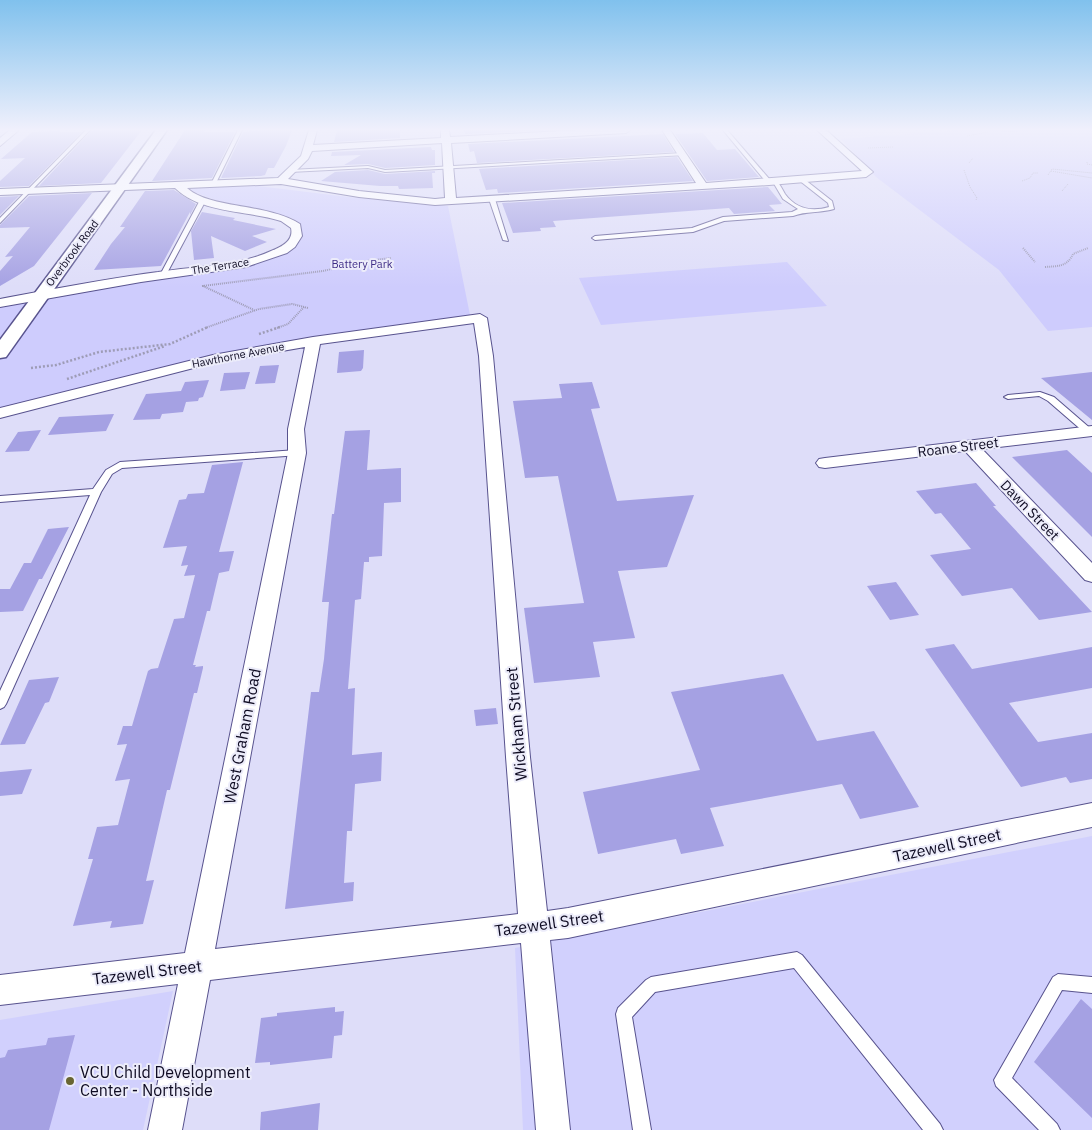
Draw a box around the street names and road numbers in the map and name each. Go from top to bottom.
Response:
street label: Overbrook Road [42,217,102,289]
street label: The Terrace [190,255,250,277]
street label: Hawthorne Avenue [191,339,285,371]
street label: Roane Street [916,433,1000,461]
street label: Dawn Street [997,476,1063,544]
street label: Wickham Street [501,666,531,782]
street label: West Graham Road [219,667,265,805]
street label: Tazewell Street [891,824,1003,866]
street label: Tazewell Street [493,905,605,941]
street label: Tazewell Street [91,955,203,989]

